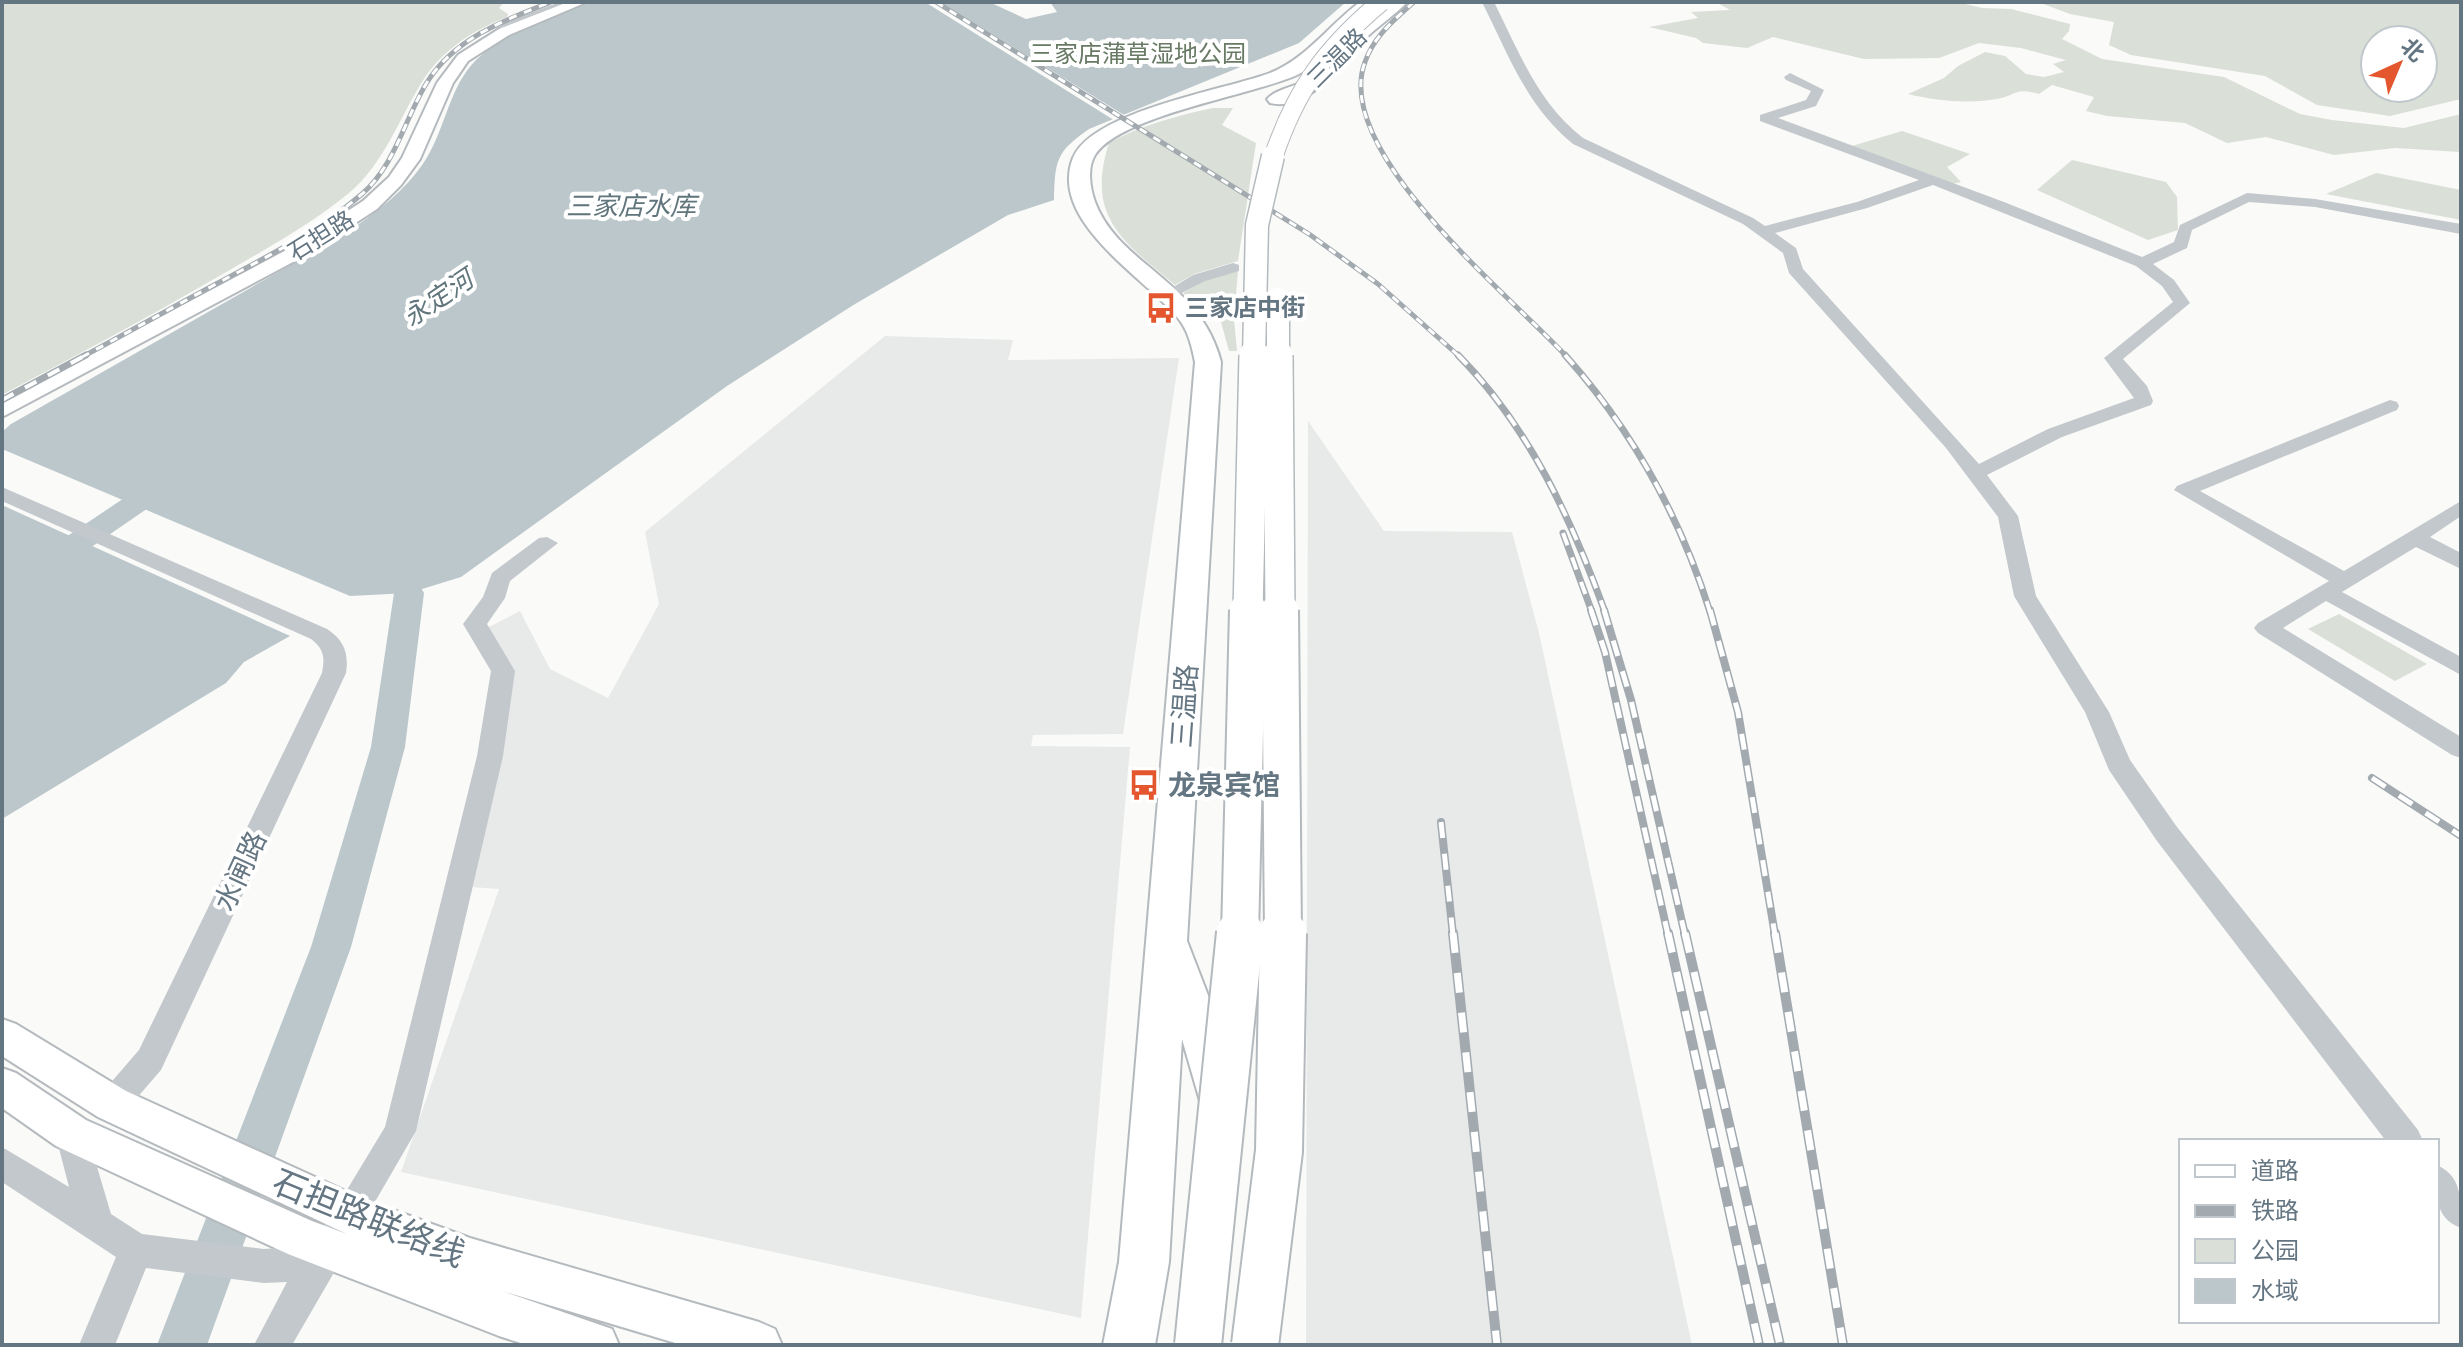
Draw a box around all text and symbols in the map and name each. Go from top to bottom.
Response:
street label: 三温路 [1302,23,1372,93]
north arrow [2359,24,2439,104]
text: 北 [2396,33,2429,67]
park label: 三家店蒲草湿地公园 [1030,40,1246,68]
water label: 三家店水库 [566,191,700,221]
street label: 石担路 [283,205,359,267]
water label: 永定河 [397,261,483,332]
bus stop icon: 三家店中街 [1144,291,1178,325]
place label: 三家店中街 [1185,294,1305,322]
street label: 三温路 [1165,663,1204,749]
bus stop icon: 龙泉宾馆 [1127,768,1161,802]
place label: 龙泉宾馆 [1168,769,1280,802]
street label: 水闸路 [208,826,273,916]
legend [2179,1139,2439,1323]
text: 道路 [2251,1157,2299,1185]
street label: 石担路联络线 [267,1161,471,1275]
text: 铁路 [2251,1197,2299,1225]
text: 公园 [2251,1237,2299,1265]
text: 水域 [2251,1277,2299,1305]

